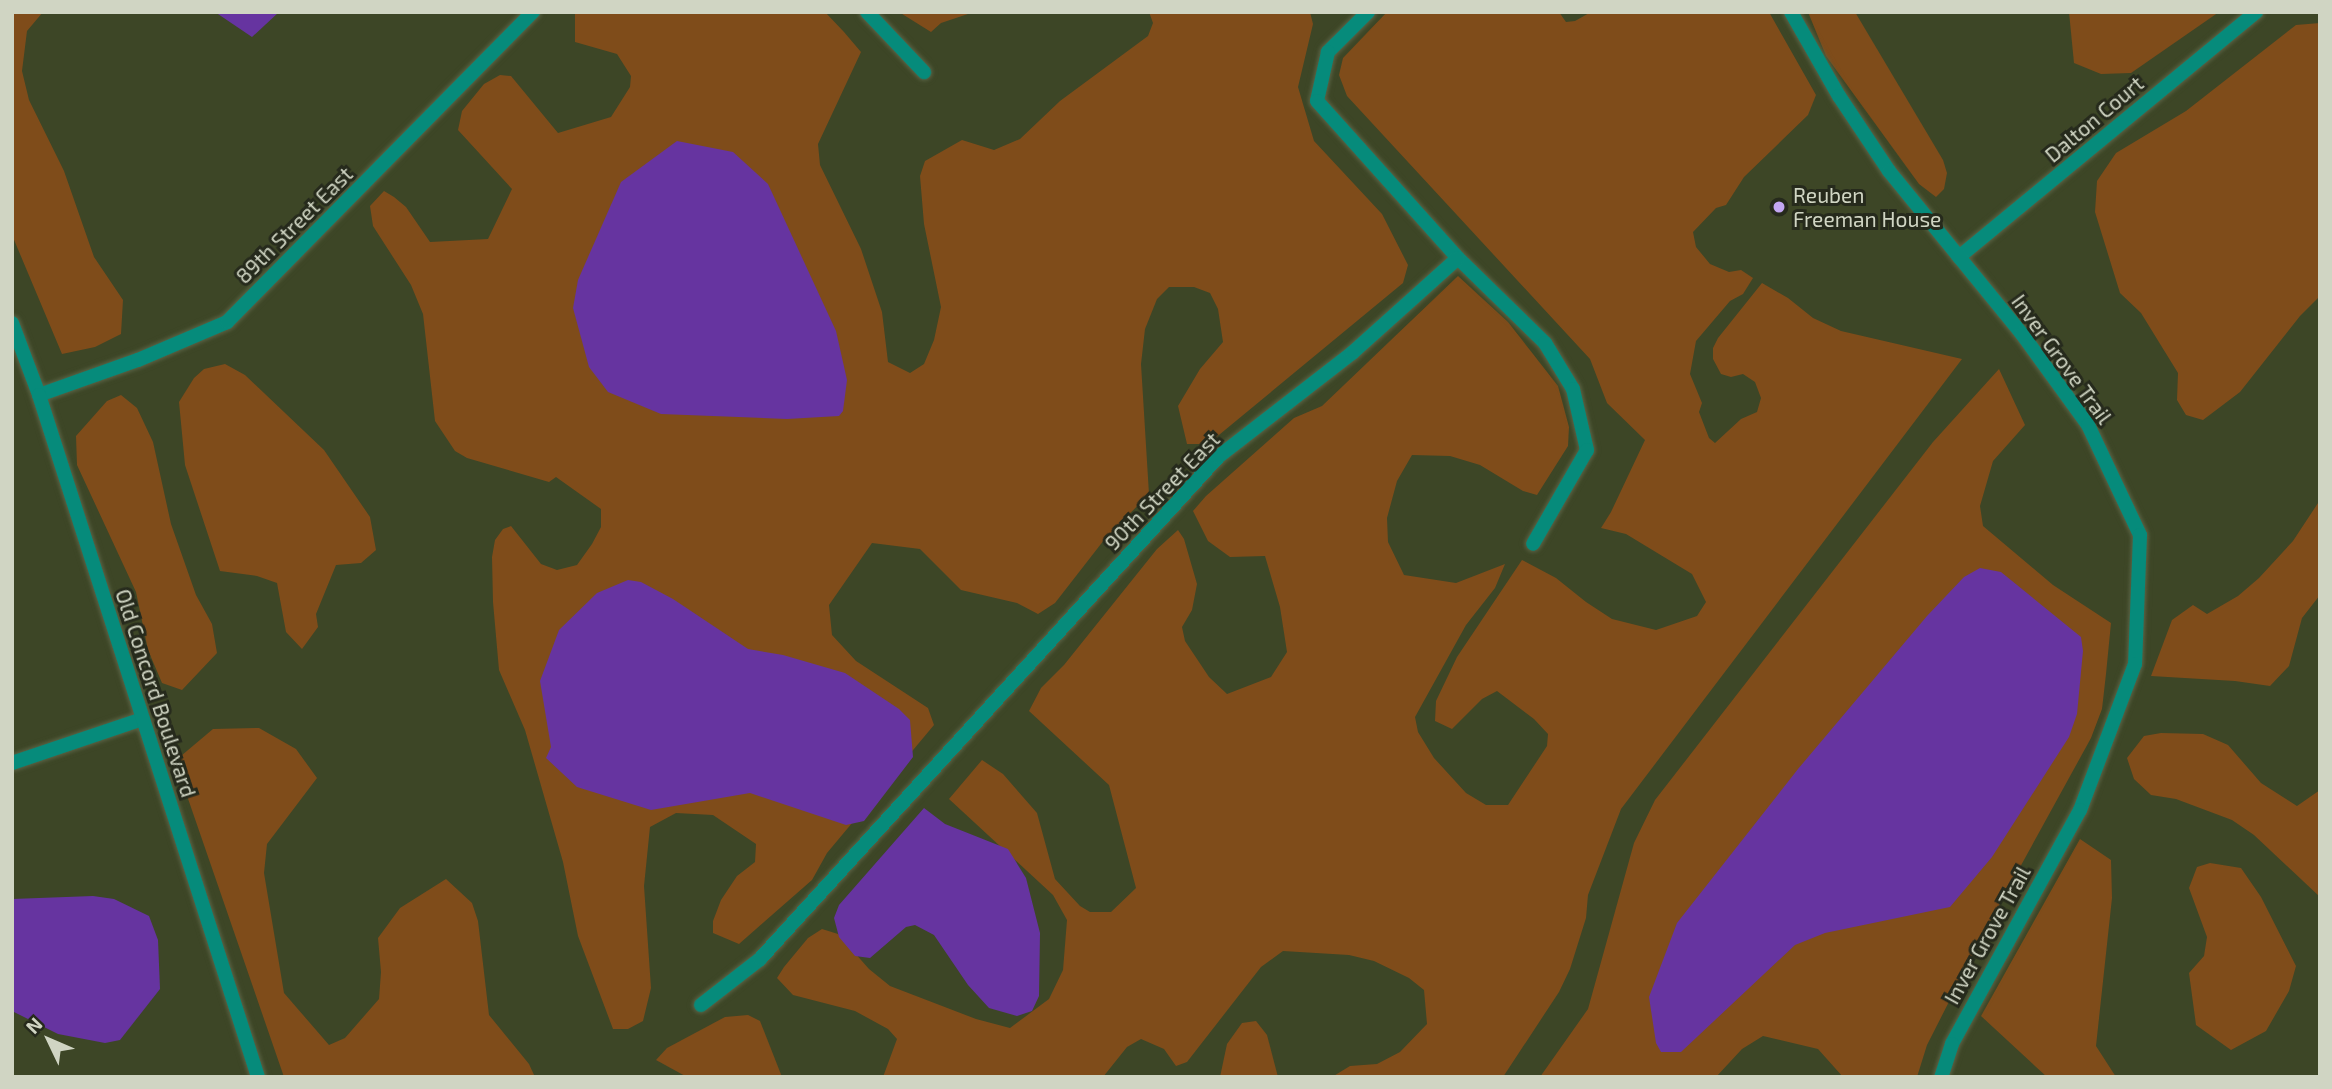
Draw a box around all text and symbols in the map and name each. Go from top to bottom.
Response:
street label: Dalton Court [2040,71,2148,167]
street label: 89th Street East [230,161,358,289]
place label: Reuben Freeman House [1793,182,1941,232]
marker: Reuben Freeman House [1771,199,1787,215]
street label: Inver Grove Trail [2006,289,2118,429]
street label: 90th Street East [1099,427,1225,555]
street label: Old Concord Boulevard [110,586,202,800]
street label: Inver Grove Trail [1938,861,2036,1009]
north arrow [14,1005,84,1075]
text: N [20,1012,47,1038]

